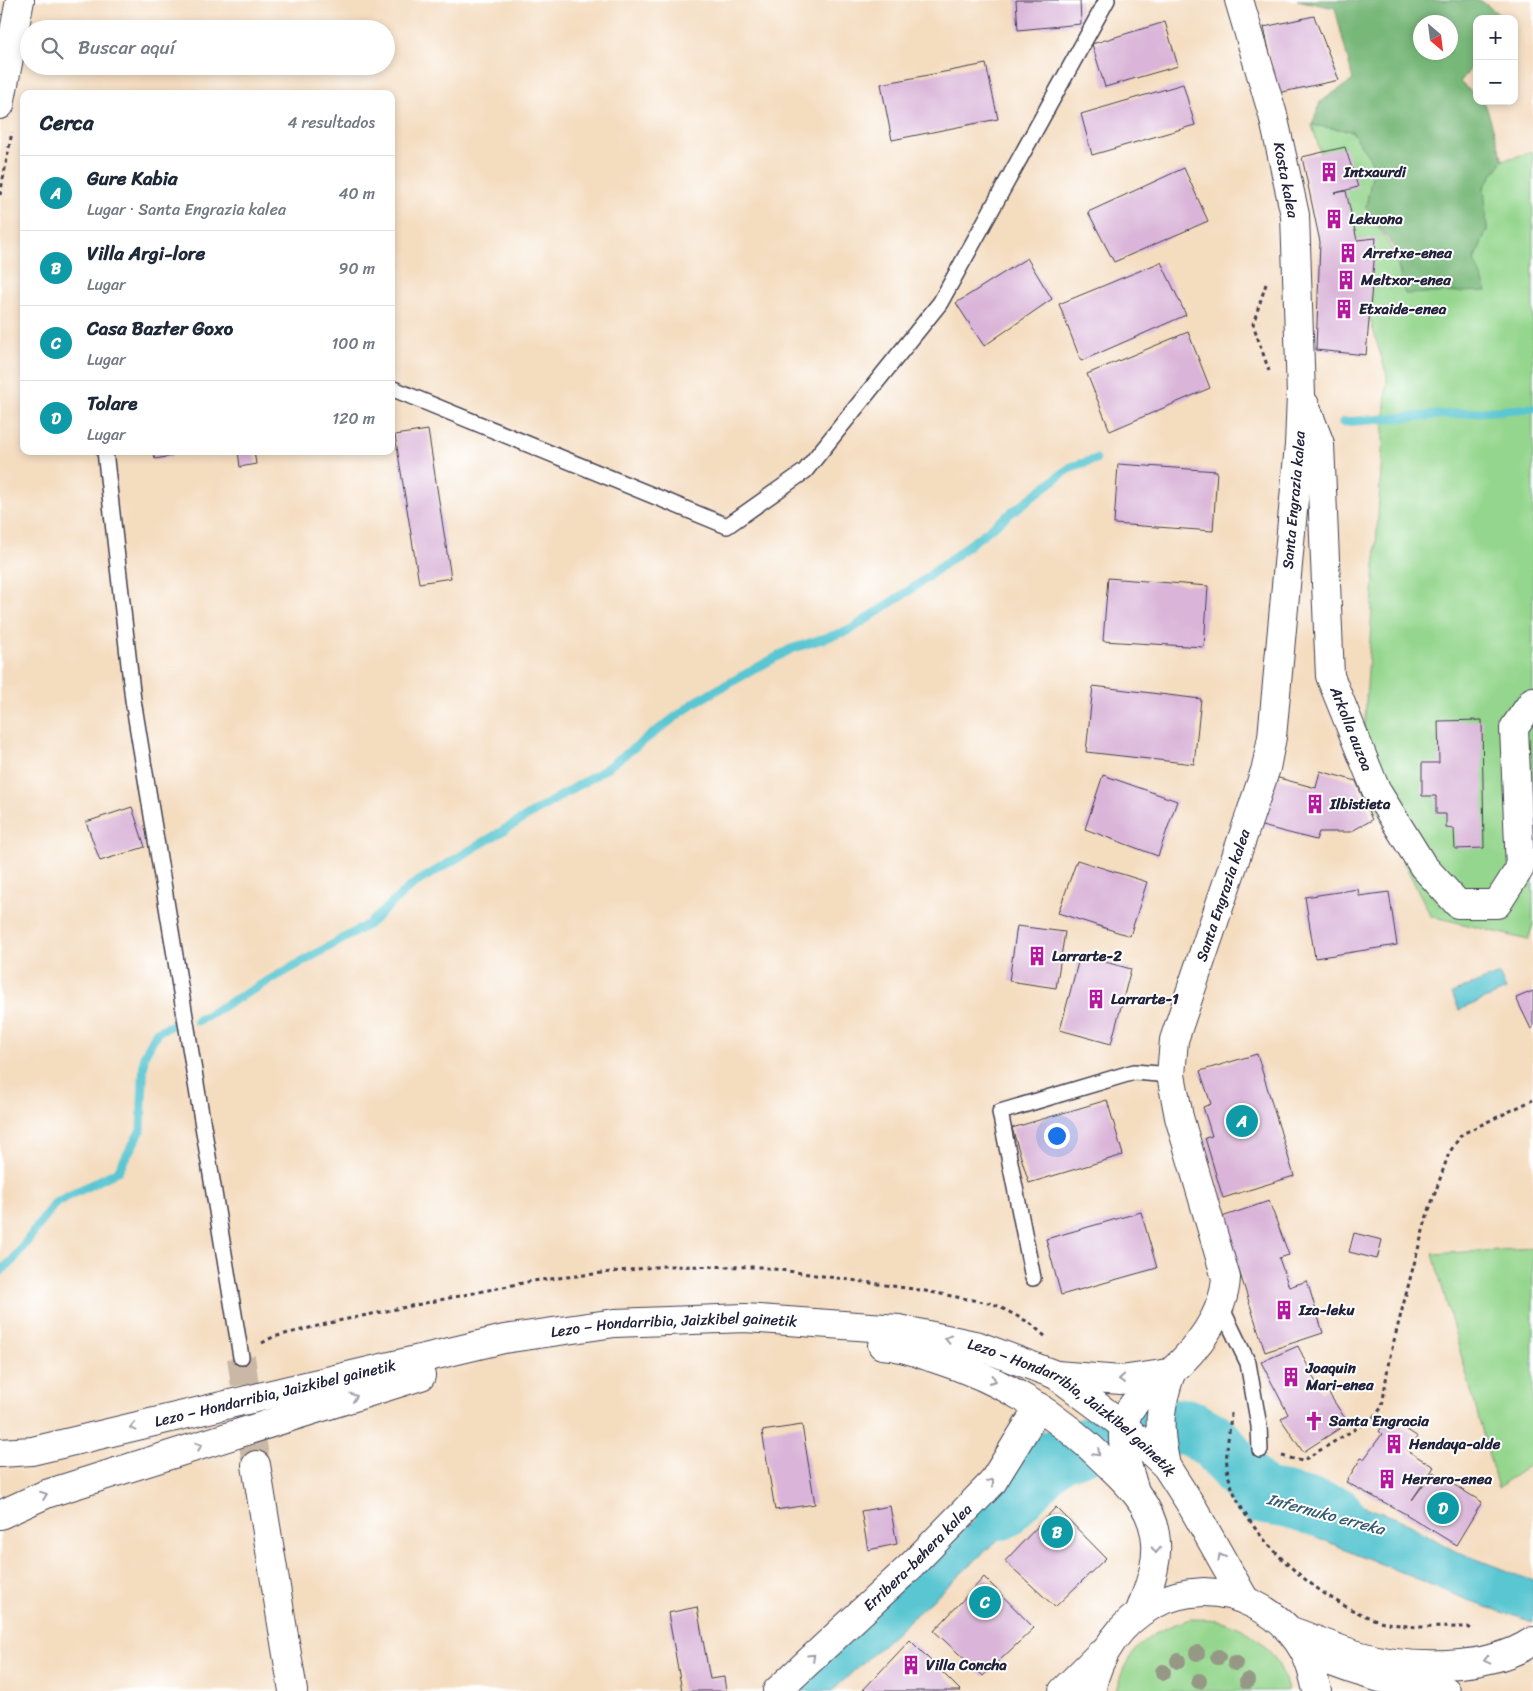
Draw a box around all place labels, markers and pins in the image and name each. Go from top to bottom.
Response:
place label: Intxaurdi [1343,159,1407,185]
building icon: Intxaurdi [1318,161,1340,183]
place label: Lekuona [1349,206,1403,232]
building icon: Lekuona [1323,208,1345,230]
place label: Arretxe-enea [1362,240,1452,266]
building icon: Arretxe-enea [1337,242,1359,264]
place label: Meltxor-enea [1360,267,1451,293]
building icon: Meltxor-enea [1335,269,1357,291]
place label: Etxaide-enea [1359,296,1447,322]
building icon: Etxaide-enea [1333,298,1355,320]
place label: Ilbistieta [1329,791,1391,817]
building icon: Ilbistieta [1304,793,1326,815]
place label: Larrarte-2 [1052,943,1122,969]
building icon: Larrarte-2 [1026,945,1048,967]
place label: Larrarte-1 [1111,986,1179,1012]
building icon: Larrarte-1 [1085,988,1107,1010]
pin: A [1226,1102,1258,1140]
place label: Iza-leku [1298,1297,1356,1323]
building icon: Iza-leku [1273,1299,1295,1321]
place label: Joaquin Mari-enea [1305,1355,1374,1398]
building icon: Joaquin Mari-enea [1280,1366,1302,1388]
place label: Santa Engracia [1328,1408,1429,1434]
church icon: Santa Engracia [1303,1410,1325,1432]
place label: Hendaya-alde [1408,1431,1501,1457]
building icon: Hendaya-alde [1383,1433,1405,1455]
place label: Herrero-enea [1401,1466,1492,1492]
building icon: Herrero-enea [1376,1468,1398,1490]
pin: D [1427,1489,1459,1527]
pin: B [1041,1513,1073,1551]
pin: C [969,1583,1001,1621]
place label: Villa Concha [926,1652,1007,1678]
building icon: Villa Concha [900,1654,922,1676]

